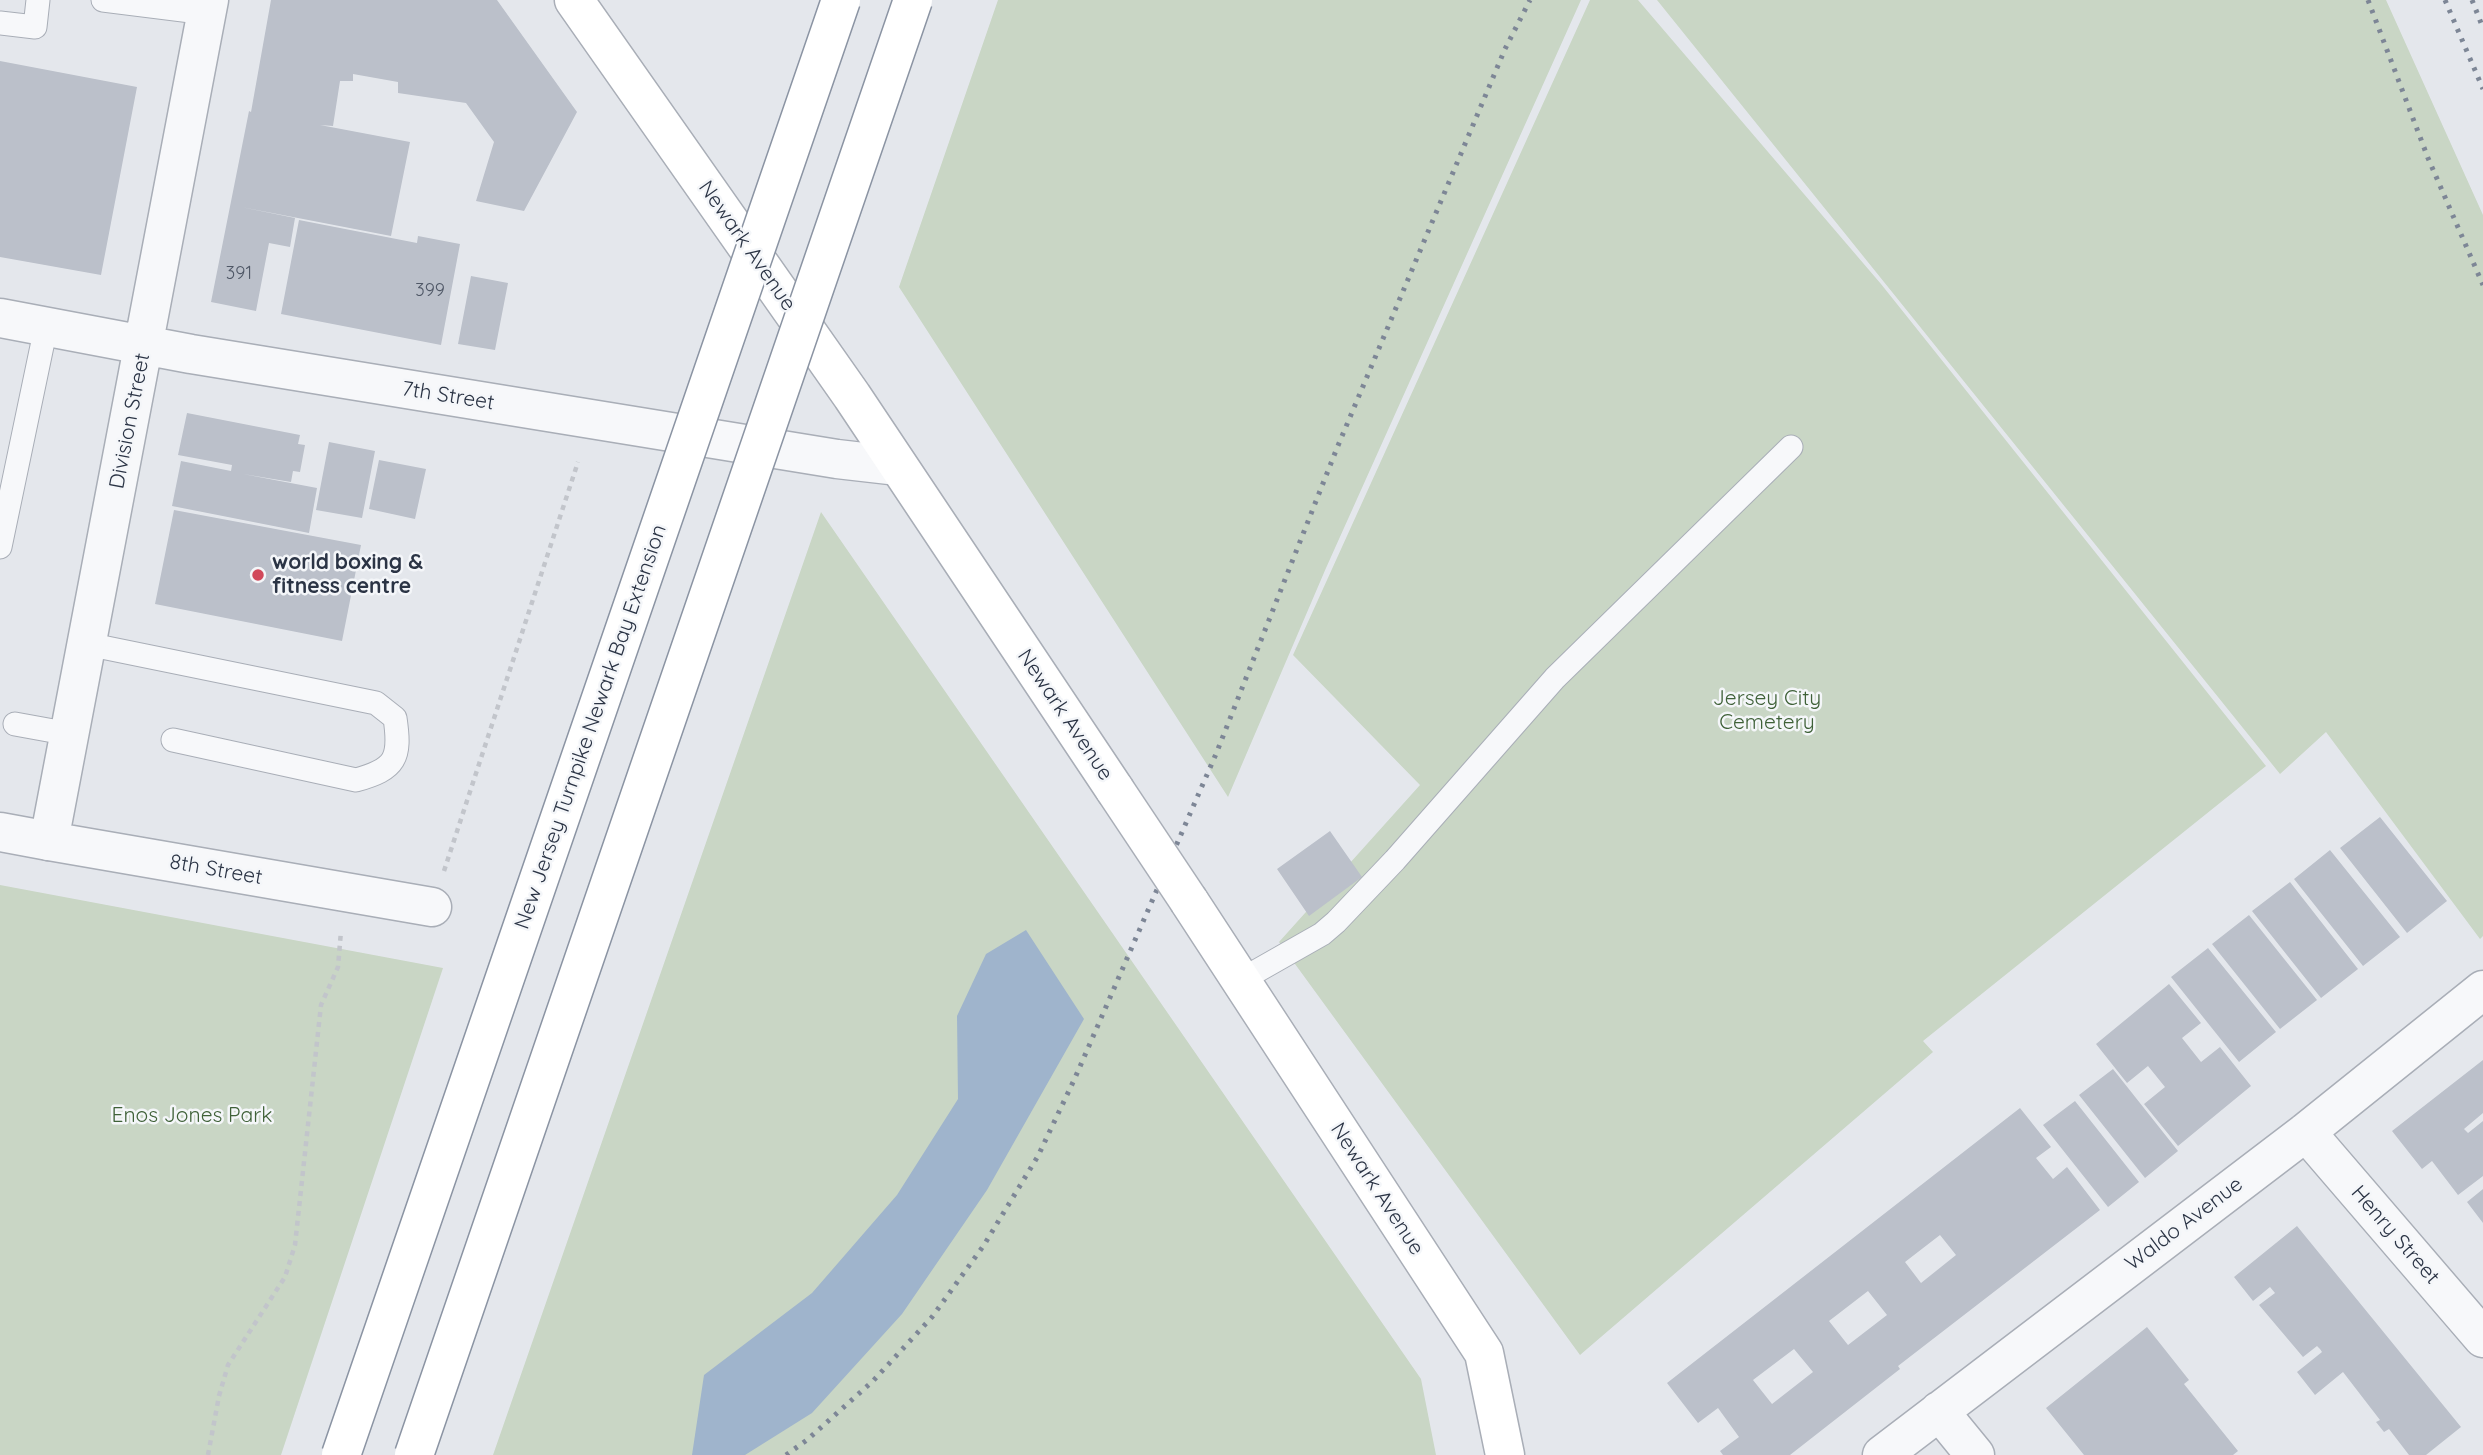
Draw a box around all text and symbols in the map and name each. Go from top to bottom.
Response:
street label: Newark Avenue [693,176,801,316]
house number: 391 [226,263,252,285]
house number: 399 [415,280,445,302]
street label: Division Street [105,351,155,491]
street label: 7th Street [400,376,496,416]
street label: New Jersey Turnpike Newark Bay Extension [510,521,672,933]
place label: world boxing & fitness centre [272,550,423,600]
marker: world boxing & fitness centre [250,567,266,583]
street label: Newark Avenue [1012,645,1118,785]
park label: Jersey City Cemetery [1713,686,1821,736]
street label: 8th Street [168,849,264,891]
park label: Enos Jones Park [111,1103,273,1129]
street label: Newark Avenue [1325,1118,1429,1260]
street label: Waldo Avenue [2120,1172,2248,1276]
street label: Henry Street [2345,1181,2445,1289]

